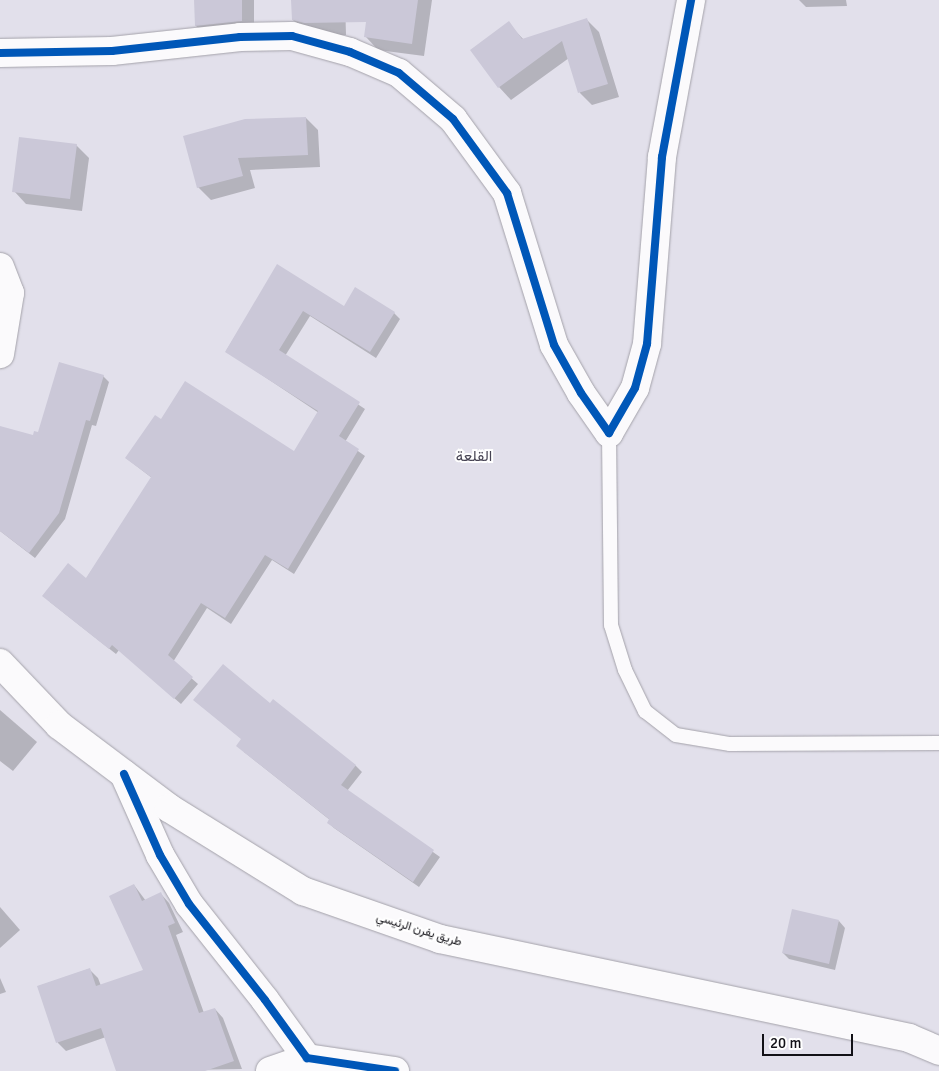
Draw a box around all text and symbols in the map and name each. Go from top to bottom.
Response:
district label: القلعة [456,448,492,466]
street label: طريق يفرن الرئيسي [374,910,464,950]
scale bar [764,1024,855,1056]
text: 20 m [770,1034,801,1052]

